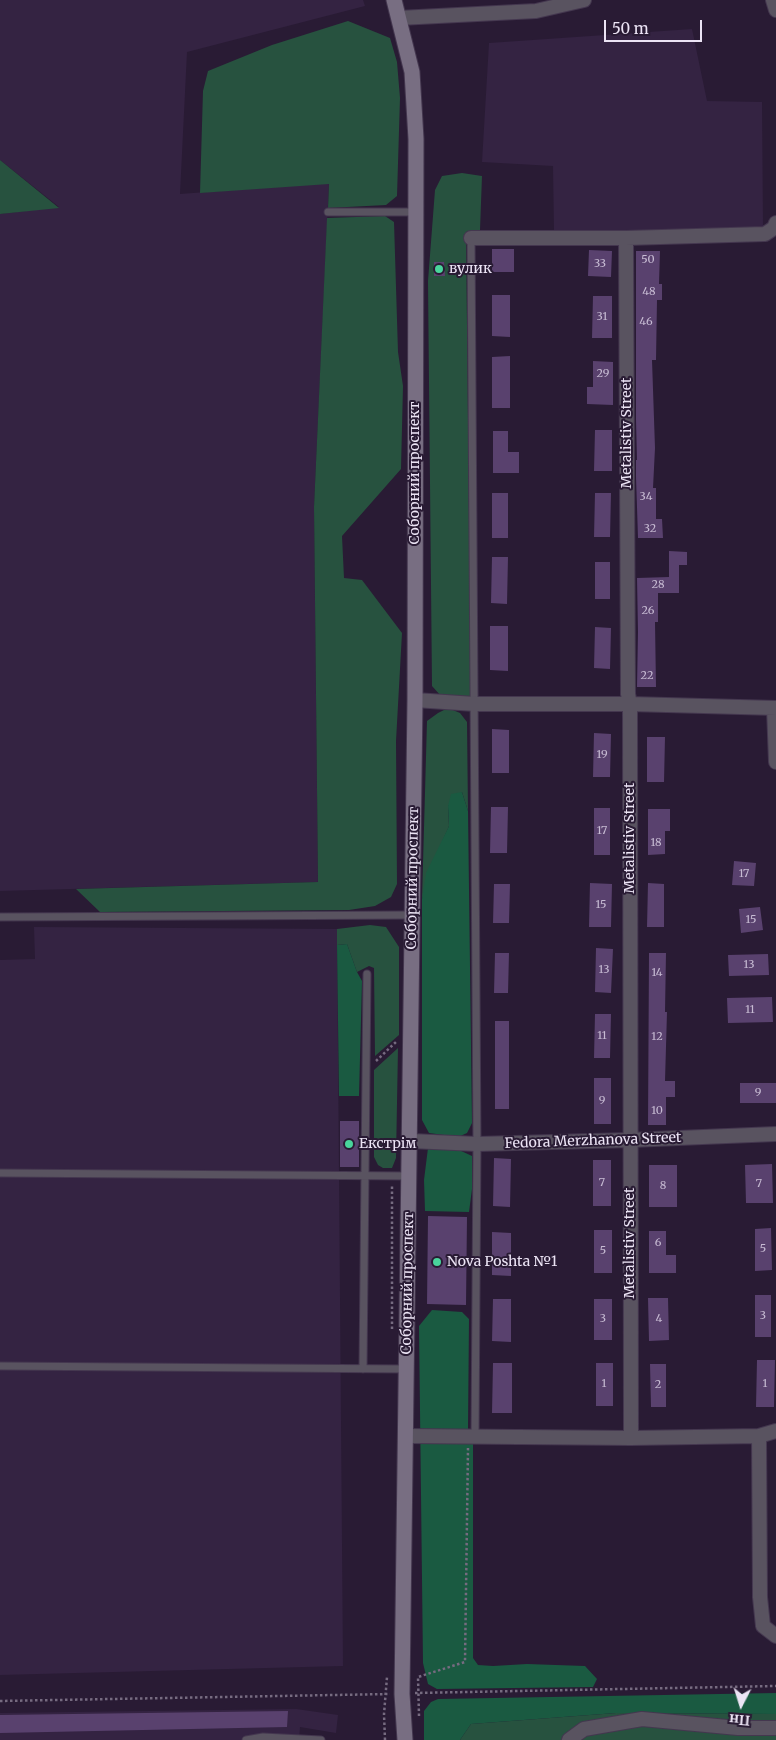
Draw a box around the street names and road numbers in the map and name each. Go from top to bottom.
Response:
street label: Metalistiv Street [619,377,635,489]
street label: Соборний проспект [407,402,423,544]
street label: Metalistiv Street [622,782,638,894]
street label: Соборний проспект [403,806,423,950]
street label: Fedora Merzhanova Street [504,1130,682,1152]
street label: Metalistiv Street [622,1187,638,1299]
street label: Соборний проспект [398,1211,418,1355]

